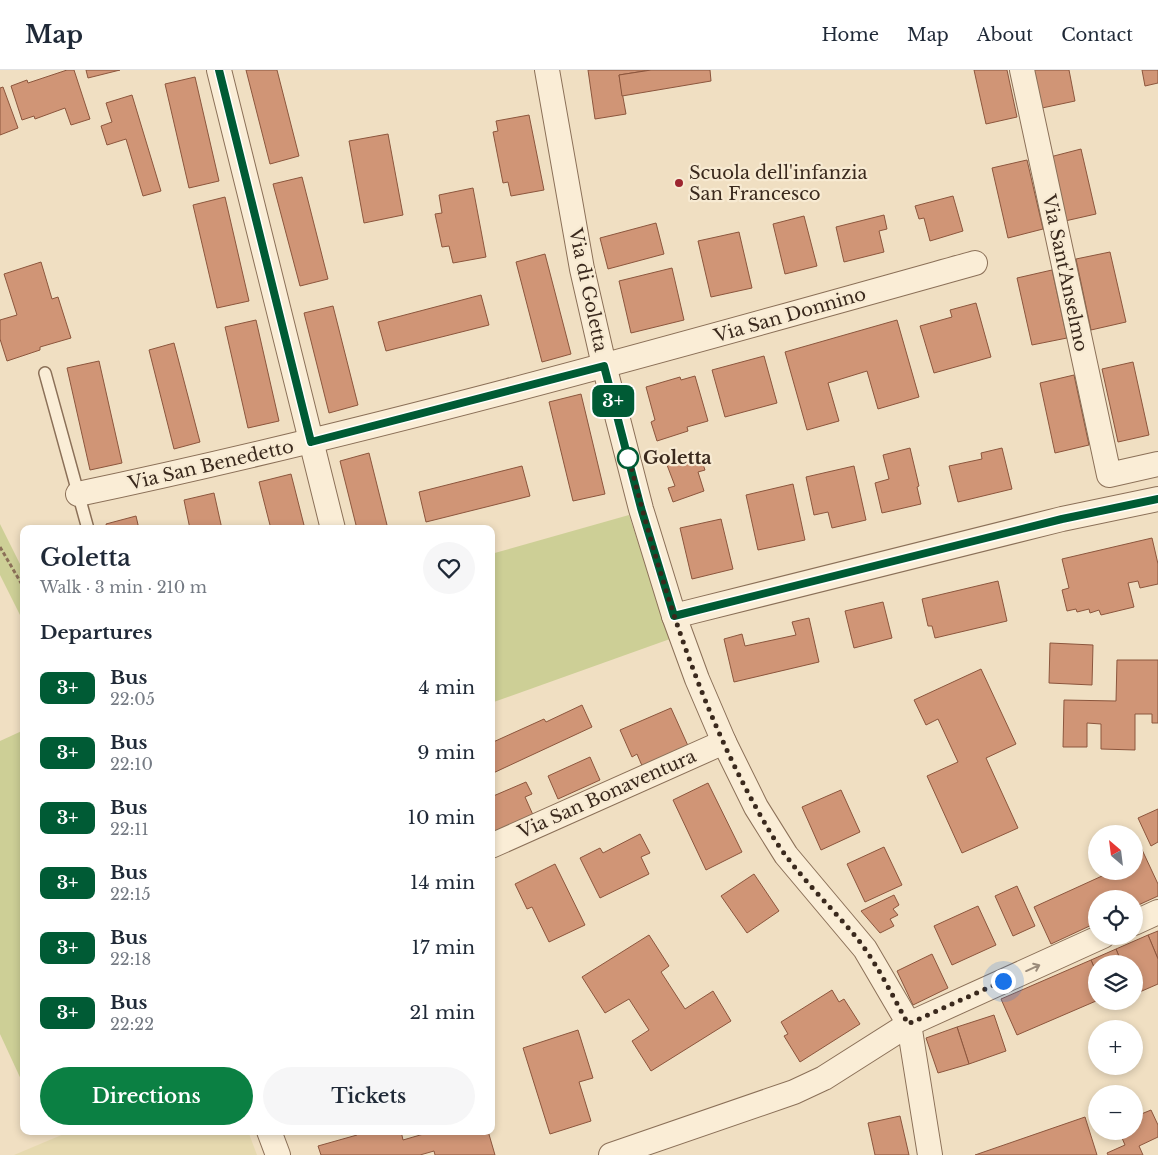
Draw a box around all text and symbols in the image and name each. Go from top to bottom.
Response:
text: Map [25,20,83,49]
text: Home [821,24,879,46]
text: Map [907,24,949,46]
text: About [977,24,1033,46]
text: Contact [1061,24,1133,46]
place label: Scuola dell'infanzia San Francesco [689,162,867,205]
marker: Scuola dell'infanzia San Francesco [673,177,685,189]
street label: Via Sant'Anselmo [1037,191,1092,354]
street label: Via di Goletta [564,225,612,354]
street label: Via San Donnino [711,283,868,347]
line badge: 3+ [590,385,636,417]
text: 3+ [602,390,624,412]
street label: Via San Benedetto [125,435,296,495]
marker: Goletta [617,447,639,469]
place label: Goletta [643,447,712,469]
button: heart [423,542,475,594]
text: Goletta [40,543,131,572]
text: Walk · 3 min · 210 m [40,577,207,597]
text: Departures [40,621,152,644]
text: Bus [110,666,147,689]
text: 4 min [418,676,475,699]
text: 3+ [57,677,78,699]
text: 22:05 [110,689,155,709]
text: Bus [110,731,147,754]
text: 9 min [417,741,475,764]
text: 3+ [57,742,78,764]
street label: Via San Bonaventura [514,745,699,844]
text: 22:10 [110,754,153,774]
text: Bus [110,796,147,819]
text: 10 min [408,806,475,829]
text: 3+ [57,807,78,829]
text: 22:11 [110,819,149,839]
north arrow [1088,825,1142,880]
map controls [1088,825,1143,1140]
text: Bus [110,861,147,884]
text: 14 min [410,871,475,894]
text: 3+ [57,872,78,894]
text: 22:15 [110,884,151,904]
button: locate [1088,890,1143,945]
text: Bus [110,926,147,949]
text: 17 min [412,936,475,959]
text: 3+ [57,937,78,959]
text: 22:18 [110,949,151,969]
button: layers [1088,955,1143,1010]
one-way arrow [1025,963,1040,972]
your location [991,969,1016,994]
text: Bus [110,991,147,1014]
text: 21 min [409,1001,475,1024]
text: 3+ [57,1002,78,1024]
text: 22:22 [110,1014,154,1034]
button: + [1088,1020,1143,1075]
button: Directions [40,1067,253,1125]
button: Tickets [263,1067,475,1125]
button: − [1088,1085,1143,1140]

